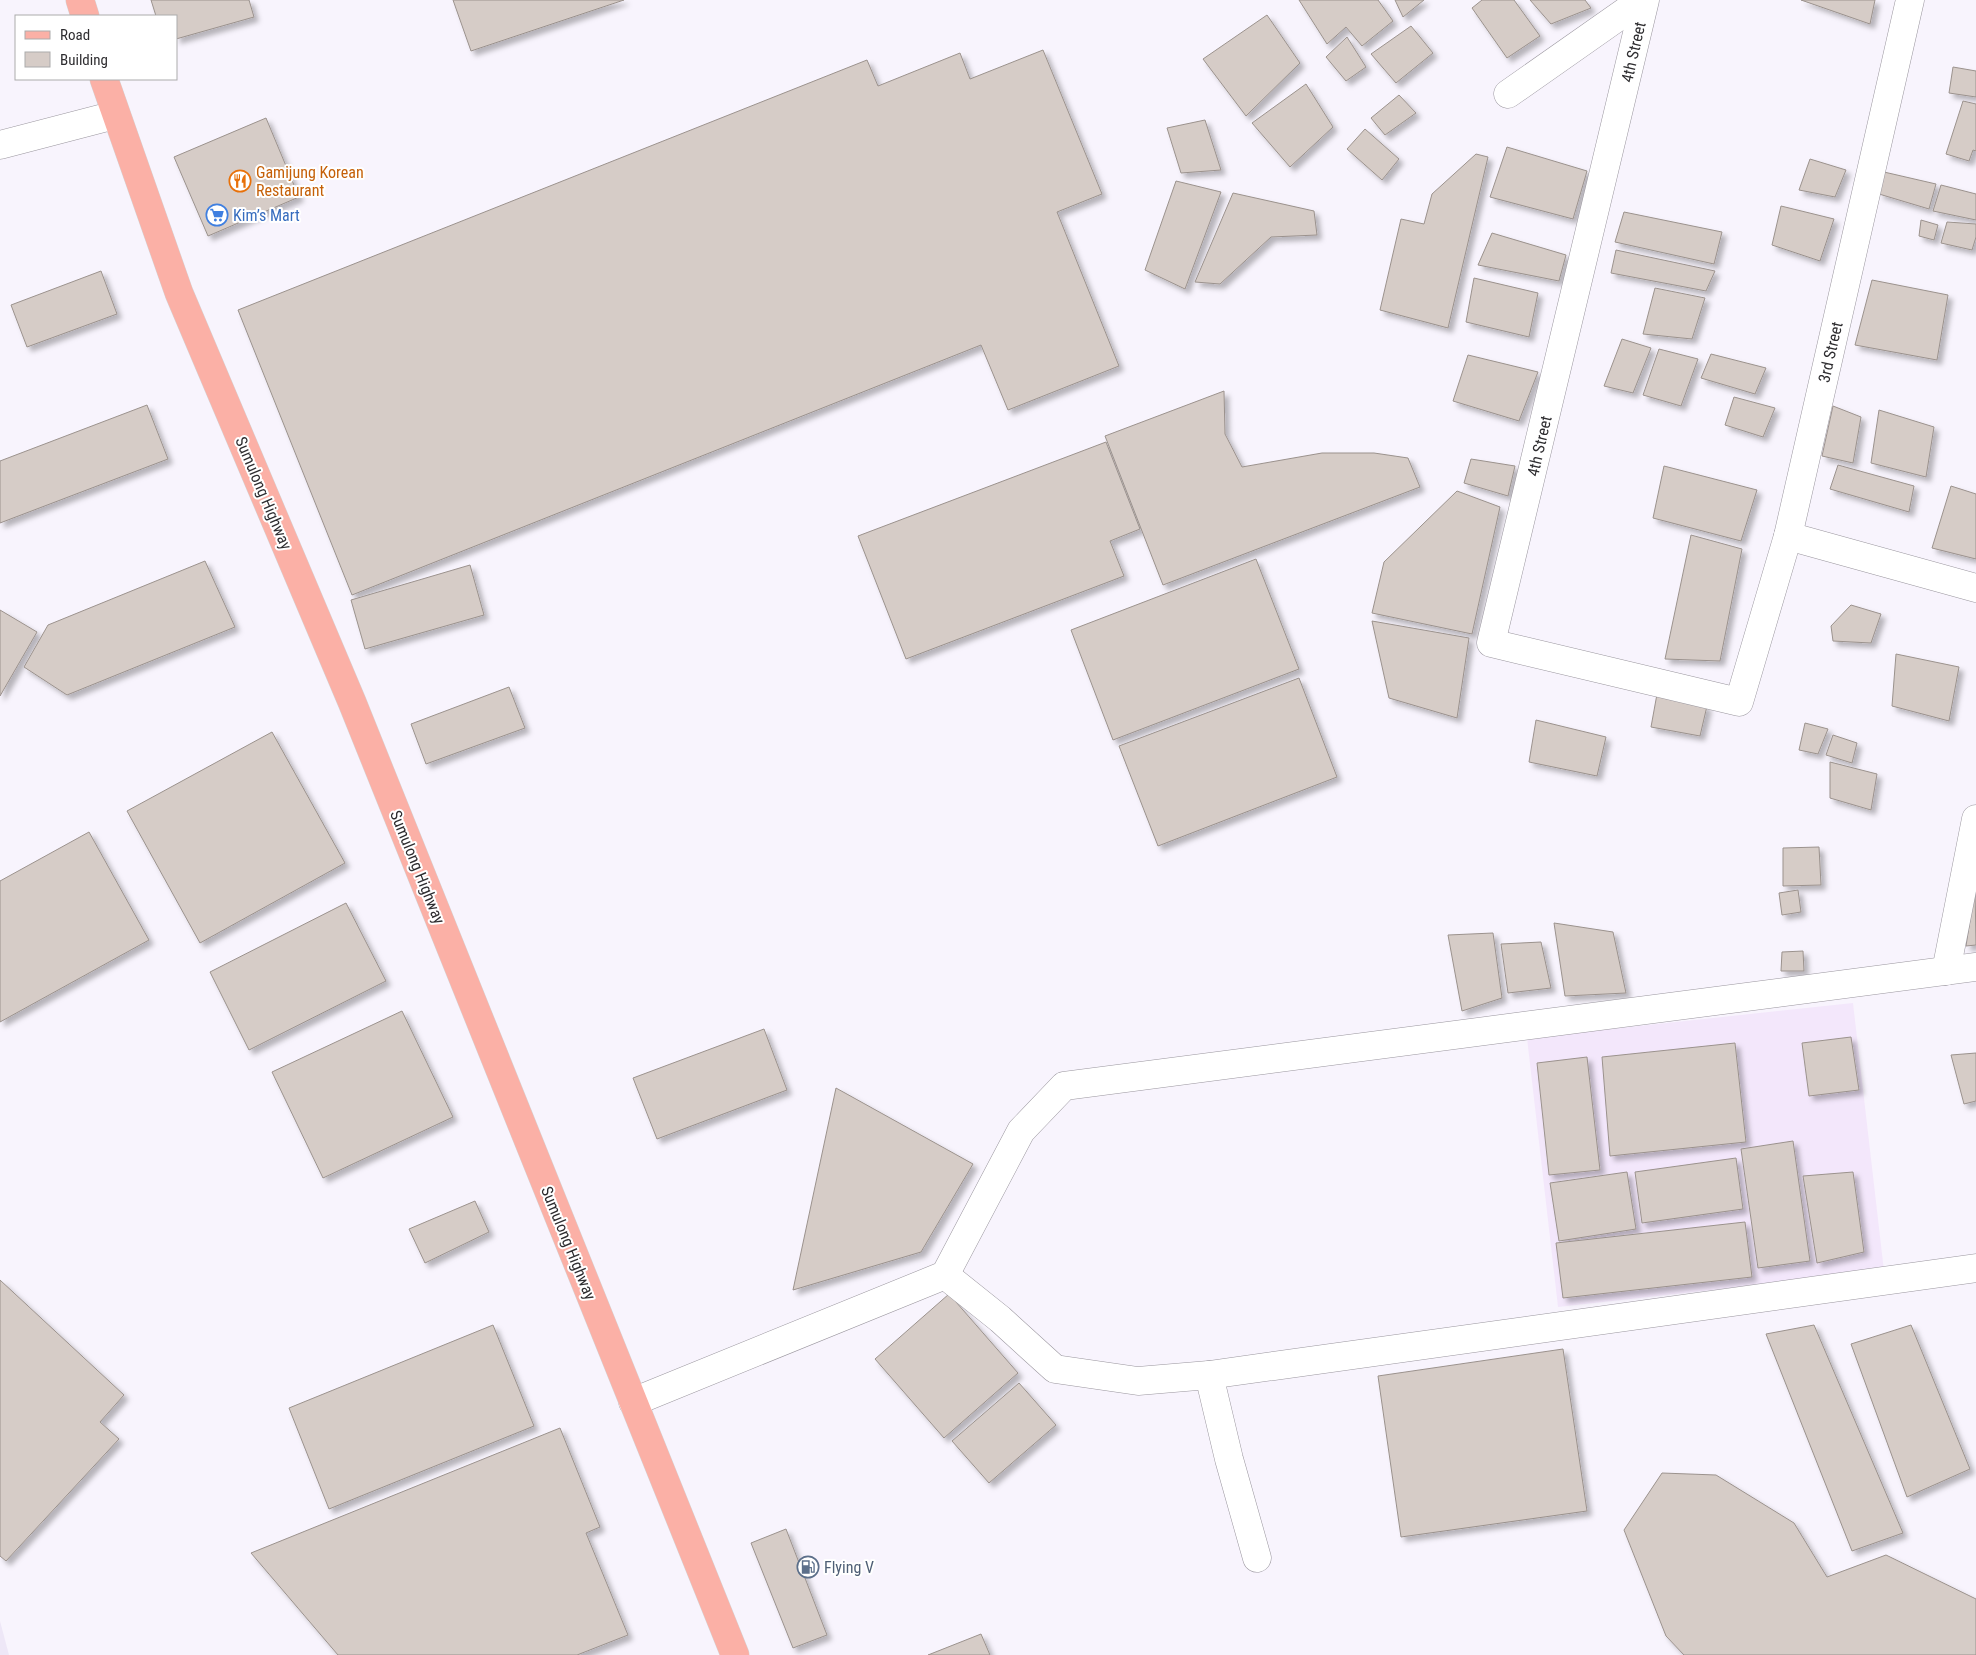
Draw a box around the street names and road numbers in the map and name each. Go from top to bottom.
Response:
street label: 4th Street [1617,20,1650,84]
street label: 3rd Street [1814,320,1847,384]
street label: 4th Street [1523,414,1556,478]
street label: Sumulong Highway [231,434,296,553]
street label: Sumulong Highway [386,808,449,927]
street label: Sumulong Highway [537,1184,600,1303]

